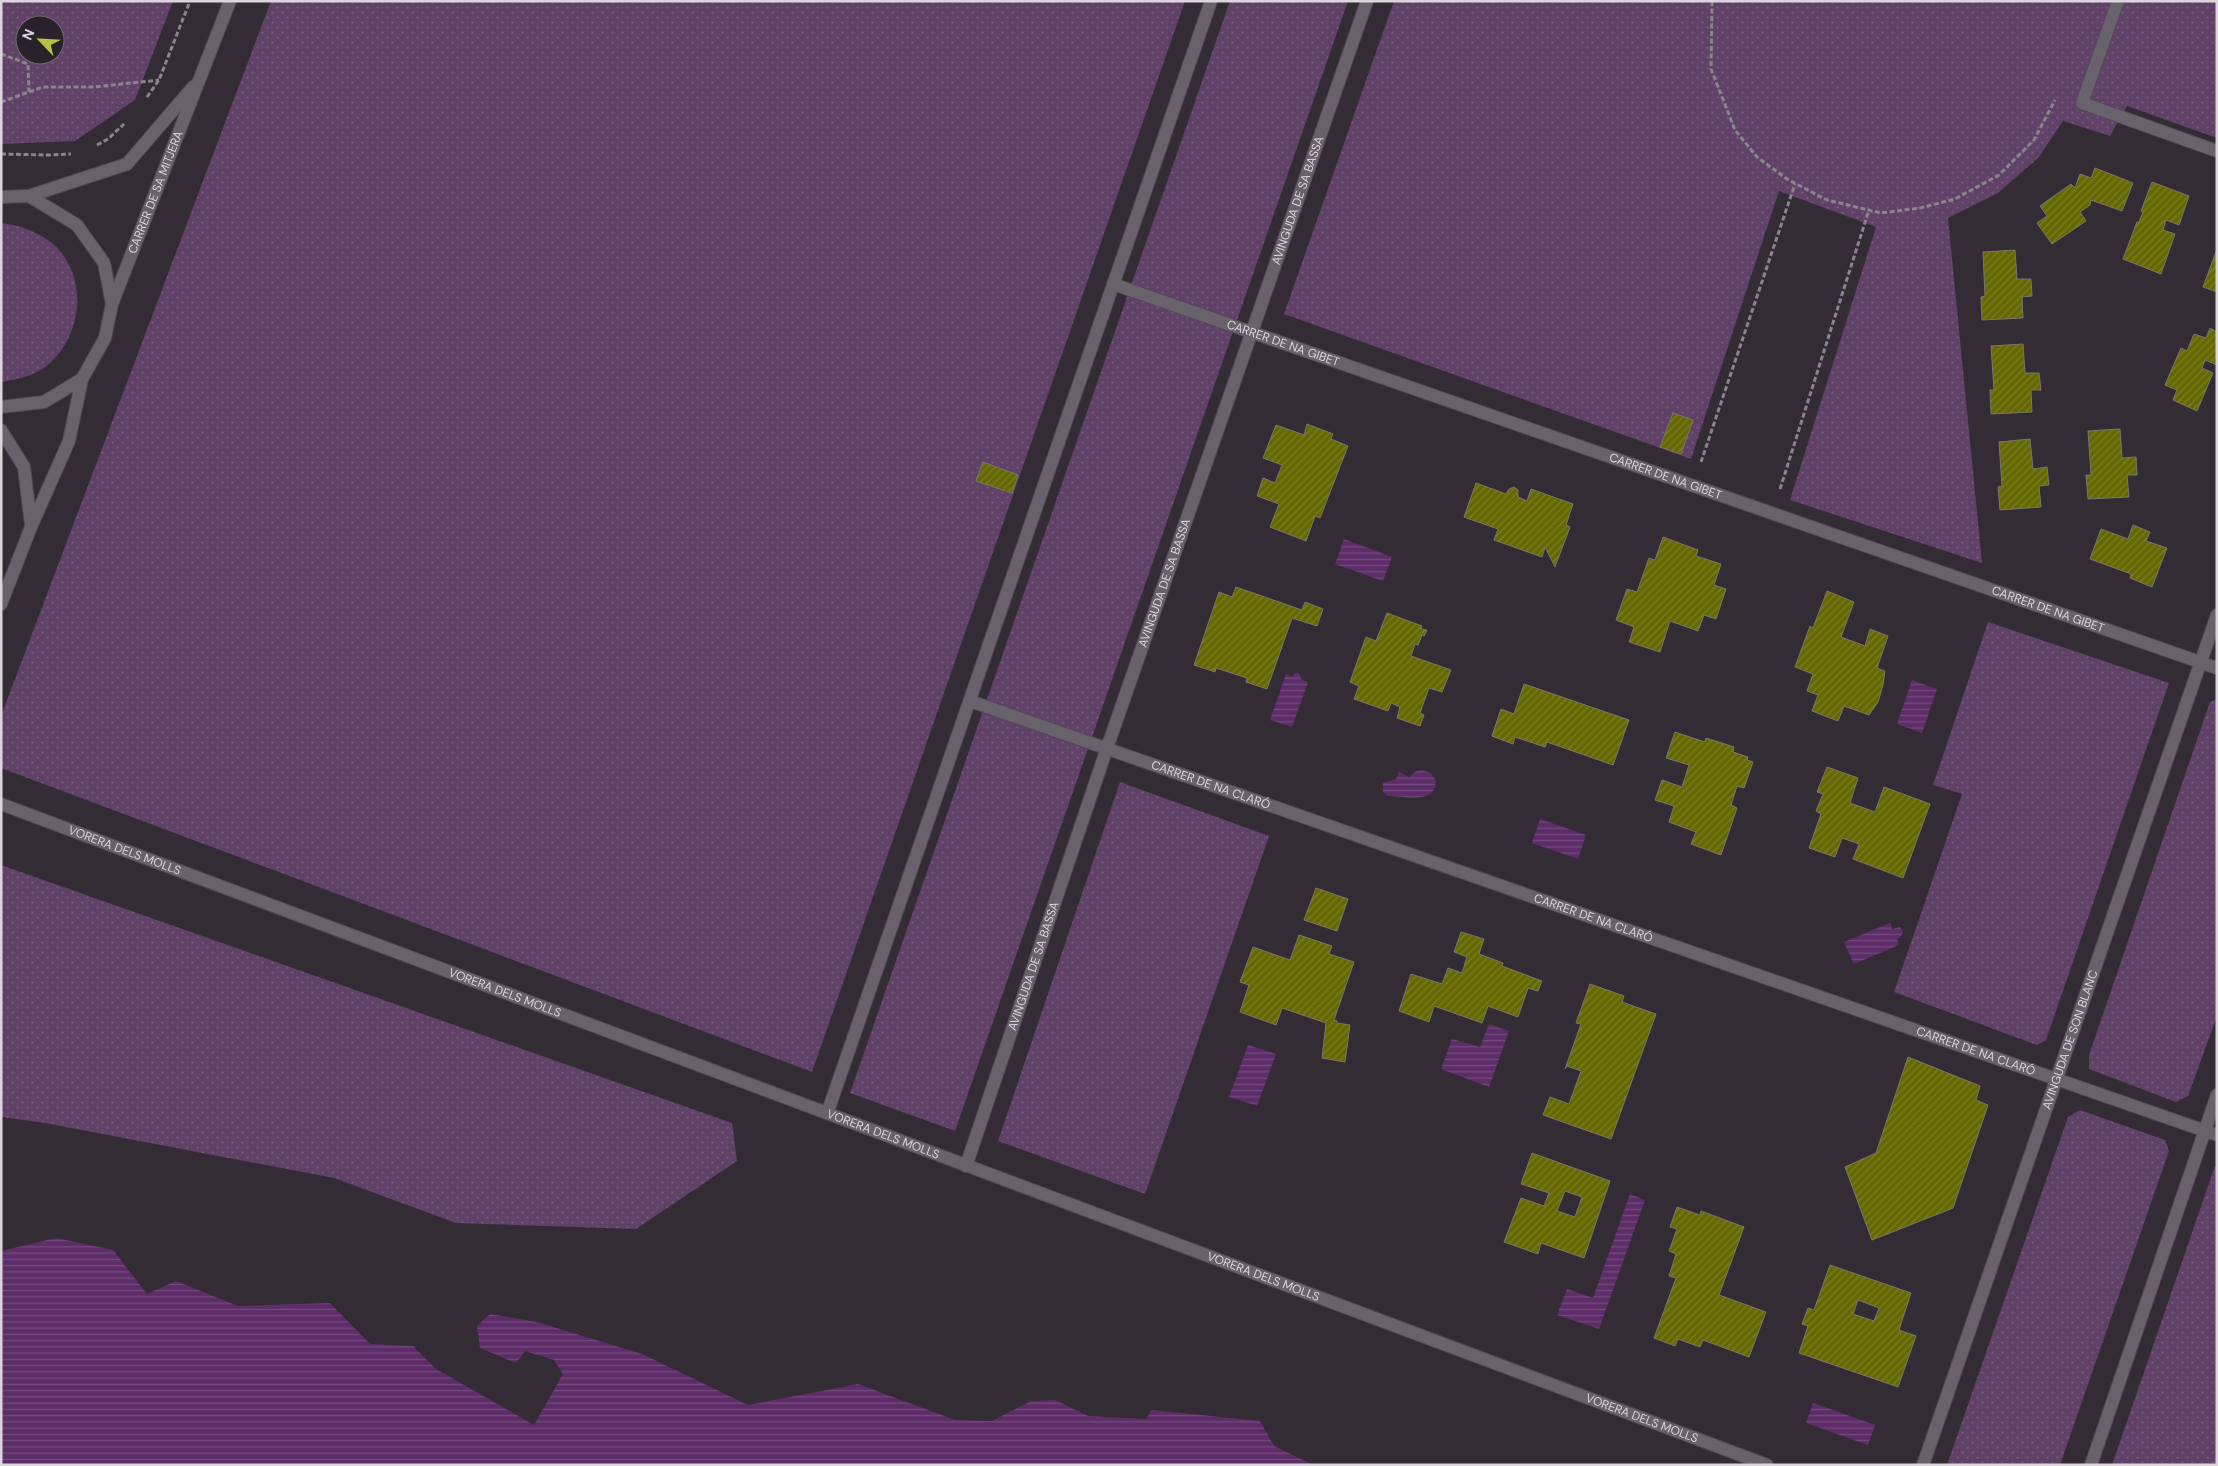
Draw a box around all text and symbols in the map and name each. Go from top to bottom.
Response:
north arrow [15,15,65,65]
text: N [18,26,39,43]
street label: CARRER DE SA MITJERA [124,128,187,256]
street label: AVINGUDA DE SA BASSA [1268,134,1327,267]
street label: CARRER DE NA GIBET [1225,316,1342,370]
street label: CARRER DE NA GIBET [1607,449,1724,503]
street label: AVINGUDA DE SA BASSA [1135,516,1194,649]
street label: CARRER DE NA GIBET [1990,582,2107,636]
street label: CARRER DE NA CLARÓ [1149,757,1272,813]
street label: VORERA DELS MOLLS [66,822,183,879]
street label: CARRER DE NA CLARÓ [1532,890,1655,946]
street label: AVINGUDA DE SA BASSA [1004,899,1063,1033]
street label: VORERA DELS MOLLS [446,964,563,1021]
street label: AVINGUDA DE SON BLANC [2039,968,2102,1111]
street label: CARRER DE NA CLARÓ [1914,1023,2037,1079]
street label: VORERA DELS MOLLS [825,1106,942,1163]
street label: VORERA DELS MOLLS [1205,1248,1322,1305]
street label: VORERA DELS MOLLS [1583,1390,1700,1447]

